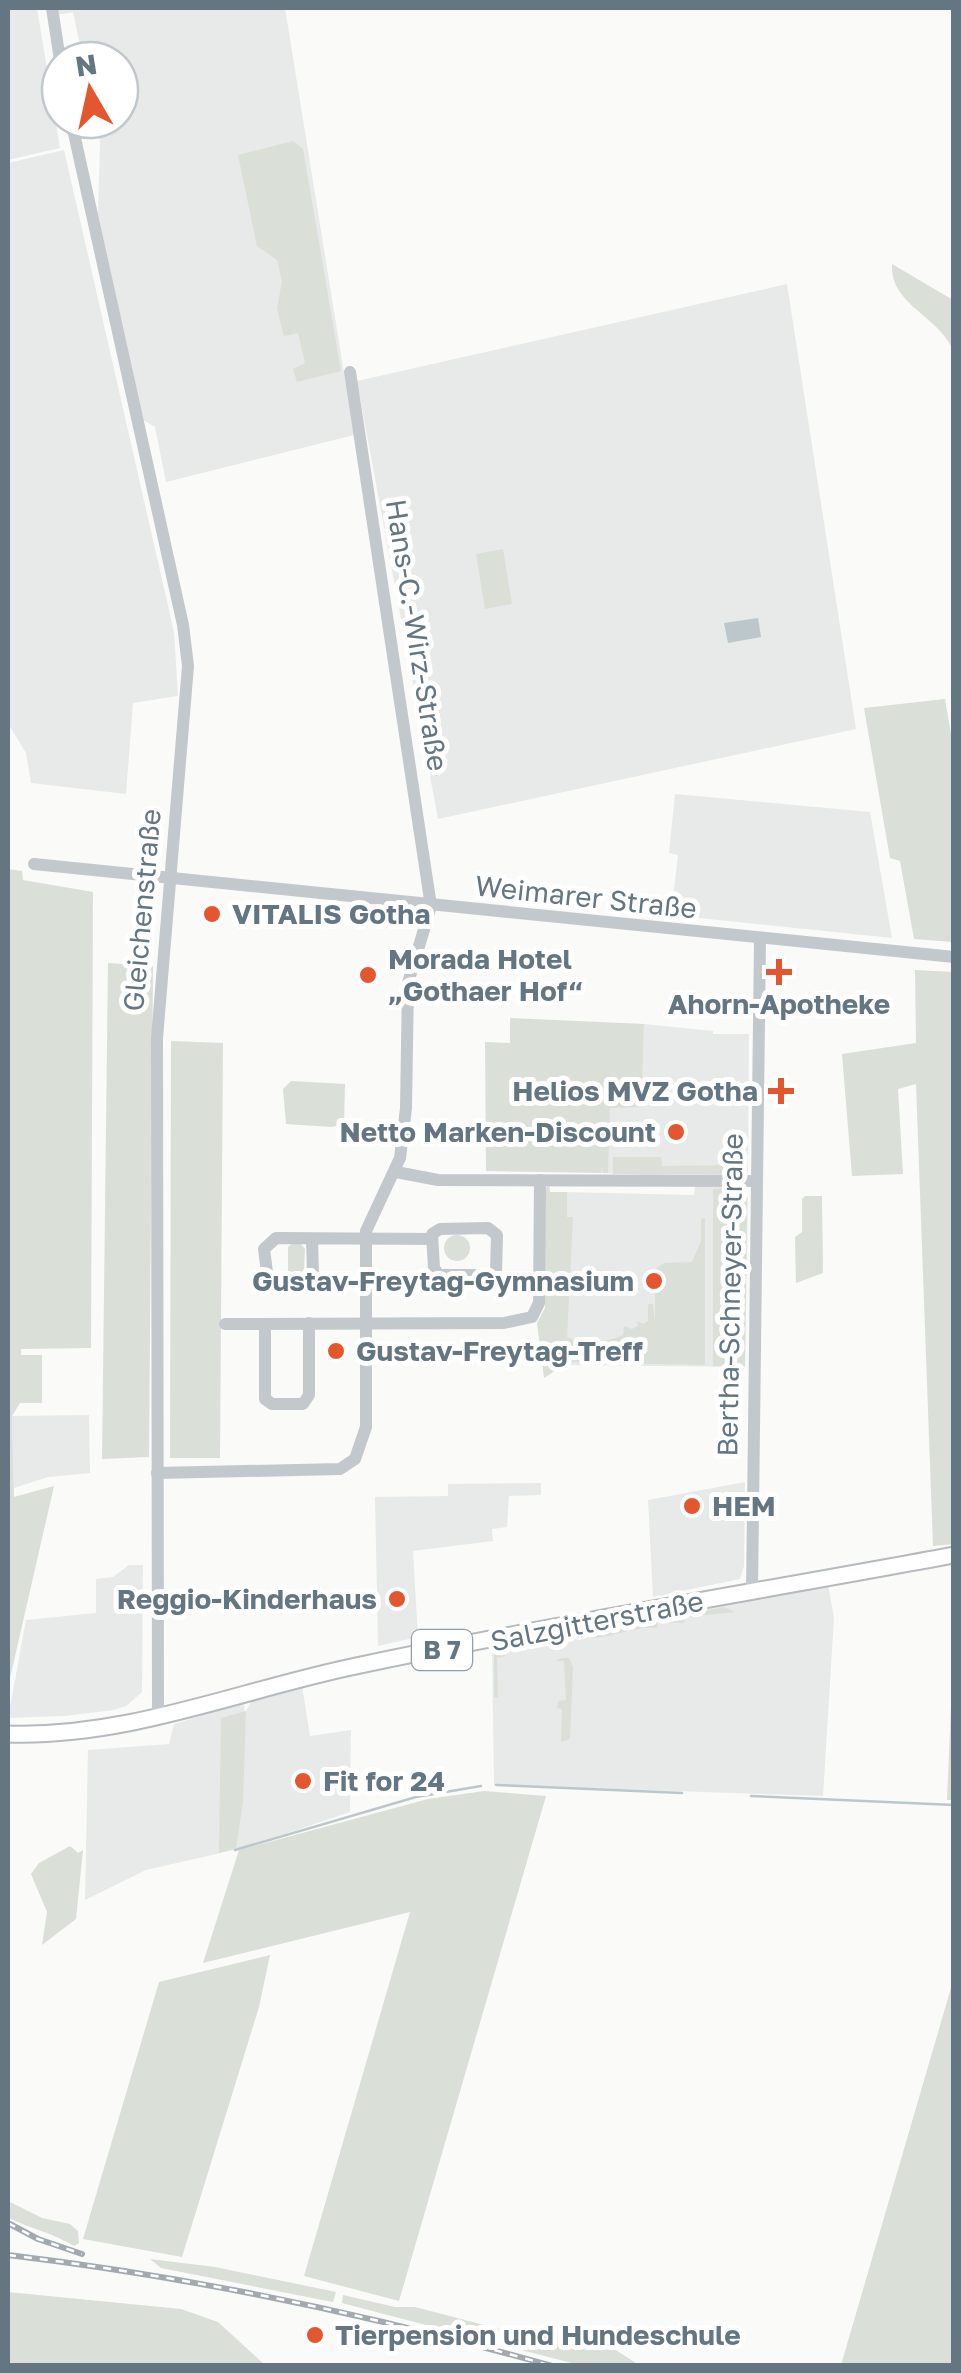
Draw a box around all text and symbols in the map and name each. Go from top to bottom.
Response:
north arrow [40,40,140,140]
text: N [73,47,99,83]
street label: Hans-C.-Wirz-Straße [380,497,455,773]
street label: Gleichenstraße [116,807,167,1013]
street label: Weimarer Straße [474,868,698,925]
place label: VITALIS Gotha [232,897,430,930]
marker: VITALIS Gotha [201,903,223,925]
place label: Morada Hotel „Gothaer Hof“ [388,942,583,1007]
marker: Ahorn-Apotheke [768,961,790,983]
marker: Morada Hotel „Gothaer Hof“ [357,964,379,986]
place label: Ahorn-Apotheke [668,987,890,1020]
place label: Helios MVZ Gotha [512,1074,758,1107]
marker: Helios MVZ Gotha [768,1078,794,1104]
place label: Netto Marken-Discount [339,1115,656,1148]
marker: Netto Marken-Discount [665,1121,687,1143]
street label: Bertha-Schneyer-Straße [710,1133,749,1457]
place label: Gustav-Freytag-Gymnasium [252,1264,634,1297]
marker: Gustav-Freytag-Gymnasium [643,1270,665,1292]
place label: Gustav-Freytag-Treff [356,1334,644,1367]
marker: Gustav-Freytag-Treff [325,1340,347,1362]
place label: HEM [712,1489,776,1522]
marker: HEM [681,1495,703,1517]
place label: Reggio-Kinderhaus [117,1582,377,1615]
street label: Salzgitterstraße [488,1584,706,1657]
marker: Reggio-Kinderhaus [386,1588,408,1610]
road number: B 7 [412,1630,472,1670]
place label: Fit for 24 [323,1764,445,1797]
marker: Fit for 24 [292,1770,314,1792]
place label: Tierpension und Hundeschule [335,2318,741,2351]
marker: Tierpension und Hundeschule [304,2324,326,2346]

